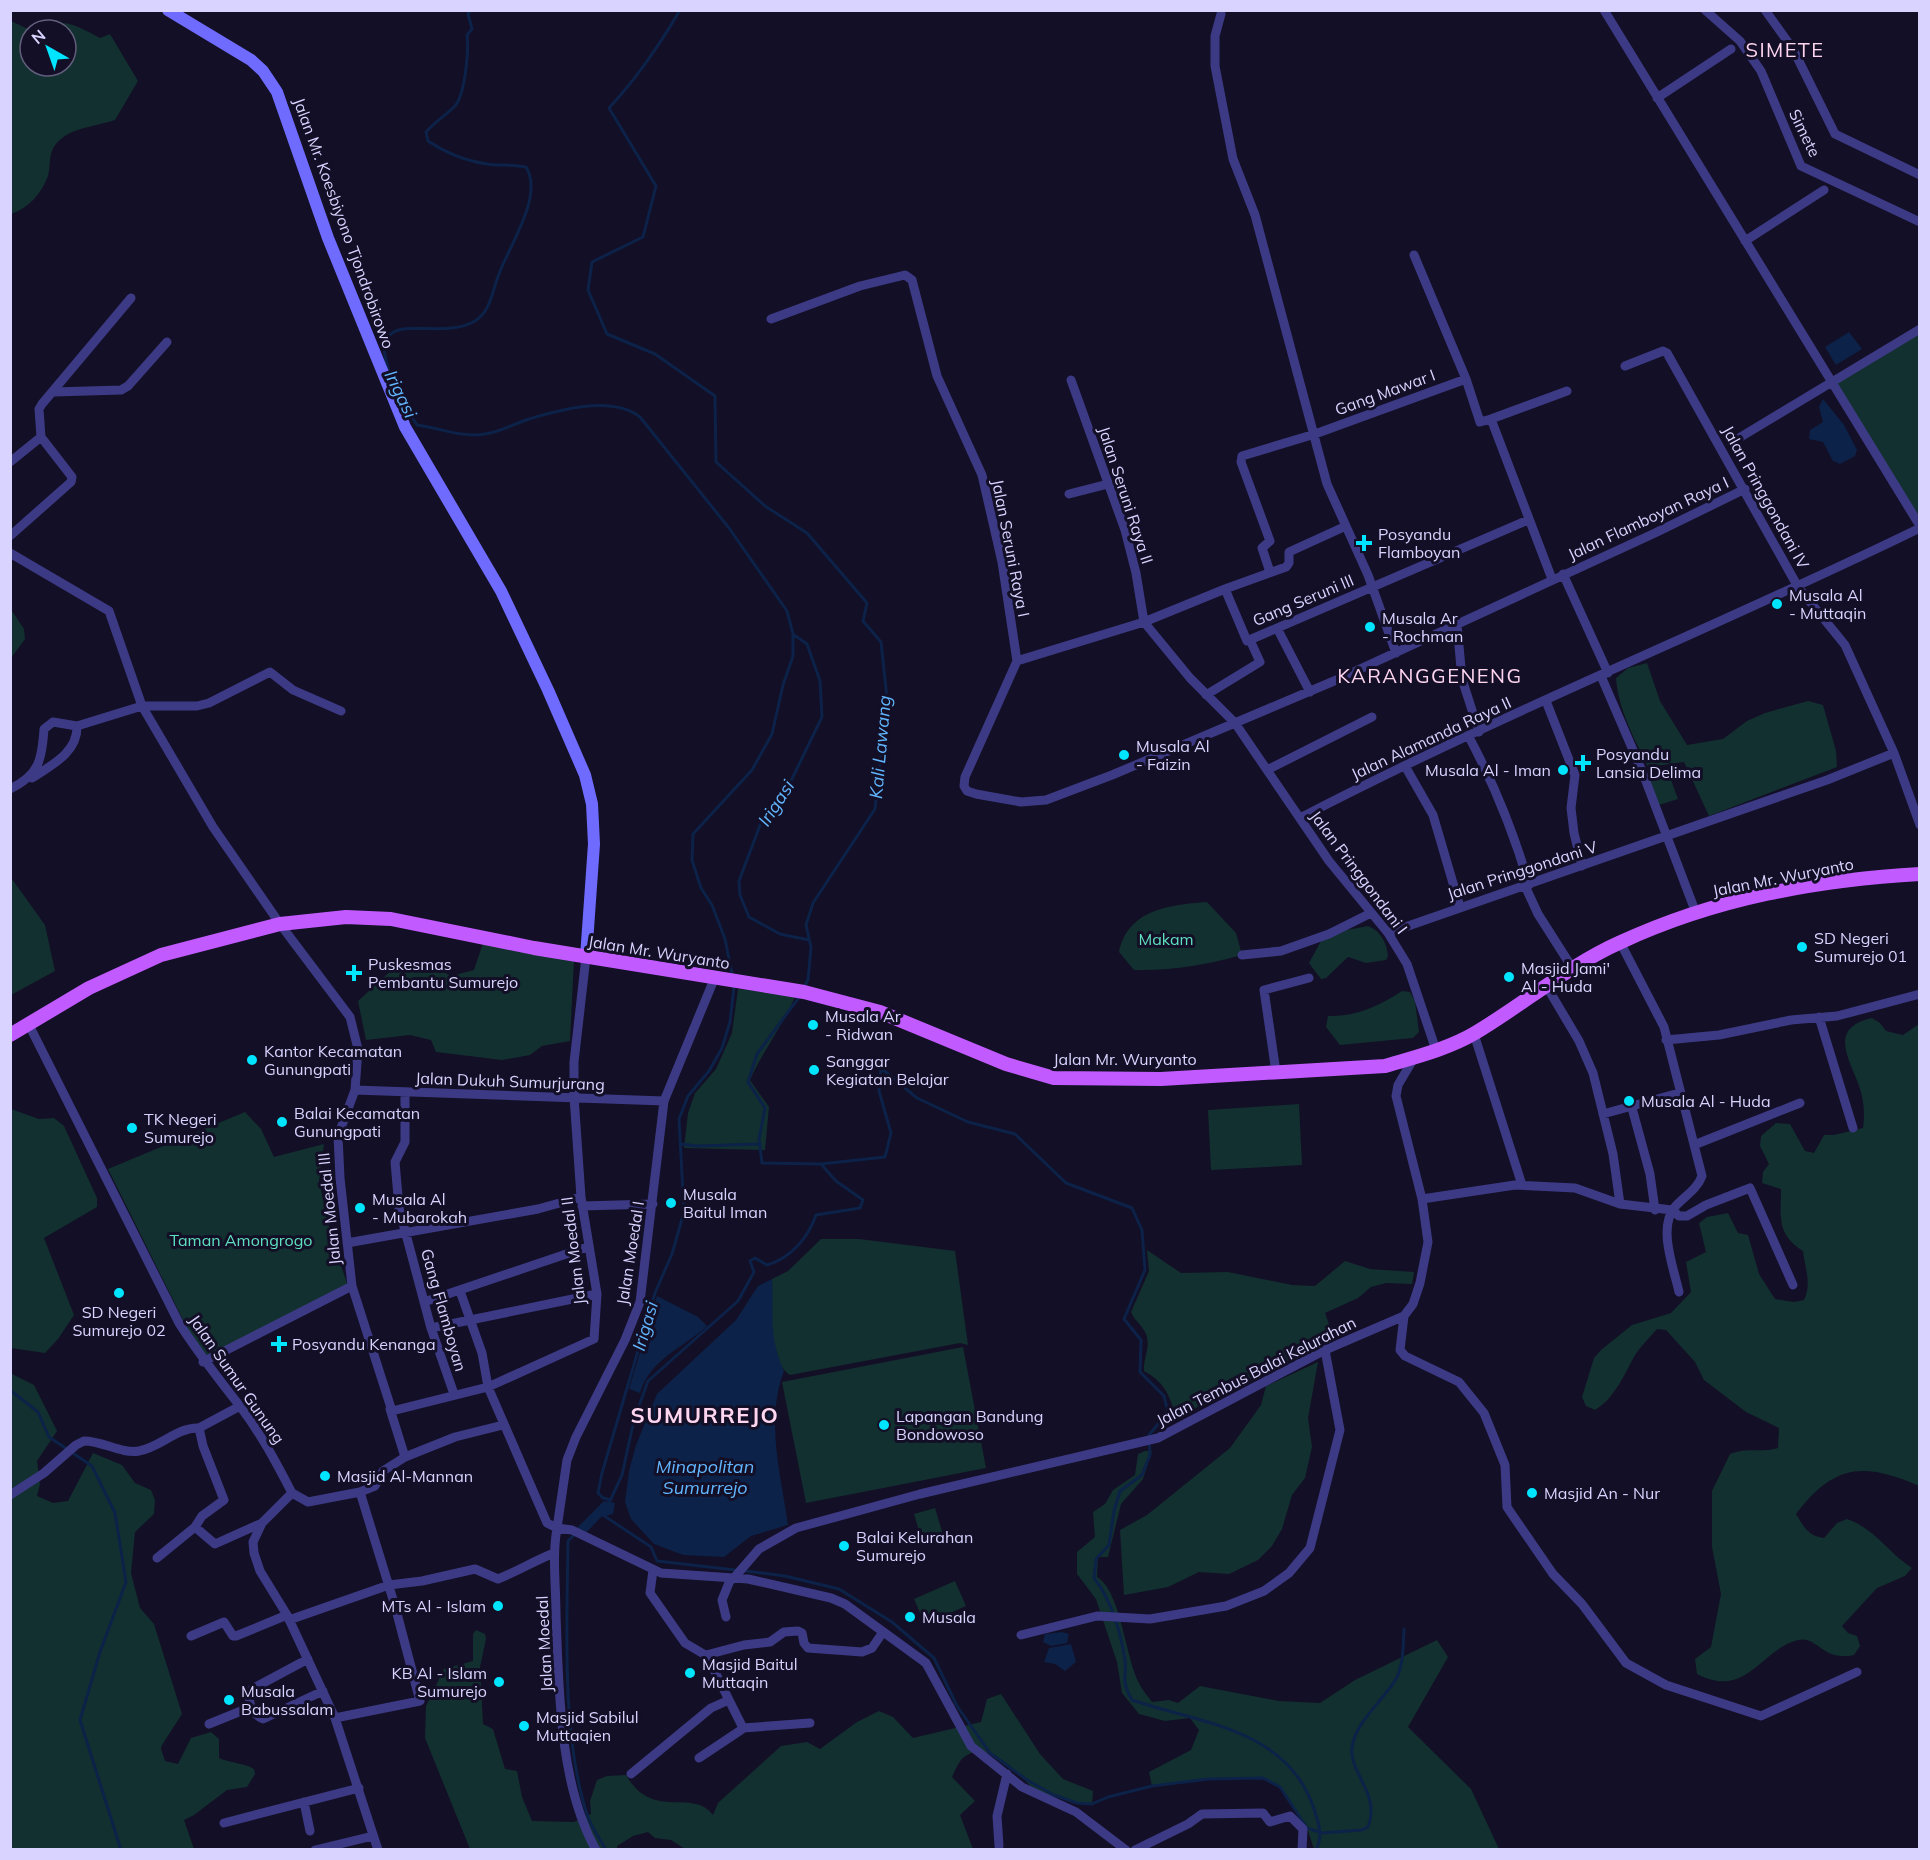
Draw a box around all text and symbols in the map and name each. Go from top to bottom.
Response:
north arrow [18,18,78,78]
text: N [27,25,49,48]
district label: SIMETE [1745,37,1825,62]
street label: Jalan Mr. Koesbiyono Tjondrobirowo [289,95,399,351]
street label: Simete [1785,106,1825,160]
street label: Gang Mawar I [1332,365,1438,419]
water label: Irigasi [380,366,423,422]
street label: Jalan Pringgondani IV [1718,422,1814,573]
street label: Jalan Seruni Raya II [1094,424,1158,566]
street label: Jalan Flamboyan Raya I [1564,472,1732,564]
street label: Jalan Seruni Raya I [988,478,1034,618]
place label: Posyandu Flamboyan [1378,524,1460,562]
marker: Posyandu Flamboyan [1355,534,1373,552]
street label: Gang Seruni III [1249,570,1357,630]
place label: Musala Al - Muttaqin [1789,585,1866,623]
marker: Musala Al - Muttaqin [1770,597,1784,611]
place label: Musala Ar - Rochman [1382,608,1463,646]
marker: Musala Ar - Rochman [1363,620,1377,634]
district label: KARANGGENENG [1337,663,1523,688]
street label: Jalan Alamanda Raya II [1348,692,1514,784]
water label: Kali Lawang [864,694,896,800]
place label: Musala Al - Faizin [1136,736,1210,774]
place label: Posyandu Lansia Delima [1596,744,1701,782]
marker: Musala Al - Faizin [1117,748,1131,762]
marker: Posyandu Lansia Delima [1574,754,1592,772]
place label: Musala Al - Iman [1425,760,1551,780]
marker: Musala Al - Iman [1556,763,1570,777]
water label: Irigasi [753,775,800,830]
street label: Jalan Pringgondani I [1306,806,1412,938]
street label: Jalan Pringgondani V [1444,836,1600,904]
street label: Jalan Mr. Wuryanto [1711,854,1855,900]
place label: SD Negeri Sumurejo 01 [1814,928,1907,966]
park label: Makam [1138,929,1194,949]
street label: Jalan Mr. Wuryanto [587,931,731,973]
marker: SD Negeri Sumurejo 01 [1795,940,1809,954]
place label: Puskesmas Pembantu Sumurejo [368,954,518,992]
place label: Masjid Jami' Al - Huda [1521,958,1610,996]
marker: Puskesmas Pembantu Sumurejo [345,964,363,982]
marker: Masjid Jami' Al - Huda [1502,970,1516,984]
place label: Musala Ar - Ridwan [825,1006,901,1044]
marker: Musala Ar - Ridwan [806,1018,820,1032]
place label: Kantor Kecamatan Gunungpati [264,1041,402,1079]
street label: Jalan Mr. Wuryanto [1053,1049,1197,1069]
place label: Sanggar Kegiatan Belajar [826,1051,949,1089]
marker: Kantor Kecamatan Gunungpati [245,1053,259,1067]
marker: Sanggar Kegiatan Belajar [807,1063,821,1077]
street label: Jalan Dukuh Sumurjurang [415,1068,605,1094]
place label: Musala Al - Huda [1641,1091,1771,1111]
marker: Musala Al - Huda [1622,1094,1636,1108]
place label: Balai Kecamatan Gunungpati [294,1103,420,1141]
place label: TK Negeri Sumurejo [144,1109,217,1147]
marker: Balai Kecamatan Gunungpati [275,1115,289,1129]
marker: TK Negeri Sumurejo [125,1121,139,1135]
street label: Jalan Moedal III [313,1152,345,1266]
place label: Musala Baitul Iman [683,1184,767,1222]
place label: Musala Al - Mubarokah [372,1189,467,1227]
street label: Jalan Moedal II [556,1196,590,1306]
marker: Musala Baitul Iman [664,1196,678,1210]
street label: Jalan Moedal I [612,1200,648,1306]
marker: Musala Al - Mubarokah [353,1201,367,1215]
park label: Taman Amongrogo [170,1230,312,1250]
street label: Gang Flamboyan [417,1246,471,1374]
marker: SD Negeri Sumurejo 02 [112,1286,126,1300]
water label: Irigasi [627,1298,663,1353]
place label: SD Negeri Sumurejo 02 [72,1302,166,1340]
street label: Jalan Sumur Gunung [185,1311,289,1447]
street label: Jalan Tembus Balai Kelurahan [1153,1312,1359,1430]
place label: Posyandu Kenanga [292,1334,436,1354]
marker: Posyandu Kenanga [270,1335,288,1353]
district label: SUMURREJO [631,1401,779,1429]
place label: Lapangan Bandung Bondowoso [896,1406,1043,1444]
marker: Lapangan Bandung Bondowoso [877,1418,891,1432]
water label: Minapolitan Sumurrejo [656,1455,754,1499]
place label: Masjid Al-Mannan [337,1466,473,1486]
marker: Masjid Al-Mannan [318,1469,332,1483]
place label: Masjid An - Nur [1544,1483,1660,1503]
marker: Masjid An - Nur [1525,1486,1539,1500]
place label: Balai Kelurahan Sumurejo [856,1527,973,1565]
marker: Balai Kelurahan Sumurejo [837,1539,851,1553]
street label: Jalan Moedal [531,1595,557,1693]
place label: MTs Al - Islam [381,1596,486,1616]
marker: MTs Al - Islam [491,1599,505,1613]
place label: Musala [922,1607,976,1627]
marker: Musala [903,1610,917,1624]
place label: Masjid Baitul Muttaqin [702,1654,798,1692]
place label: KB Al - Islam Sumurejo [391,1663,487,1701]
marker: Masjid Baitul Muttaqin [683,1666,697,1680]
marker: KB Al - Islam Sumurejo [492,1675,506,1689]
place label: Musala Babussalam [241,1681,333,1719]
marker: Musala Babussalam [222,1693,236,1707]
place label: Masjid Sabilul Muttaqien [536,1707,638,1745]
marker: Masjid Sabilul Muttaqien [517,1719,531,1733]

